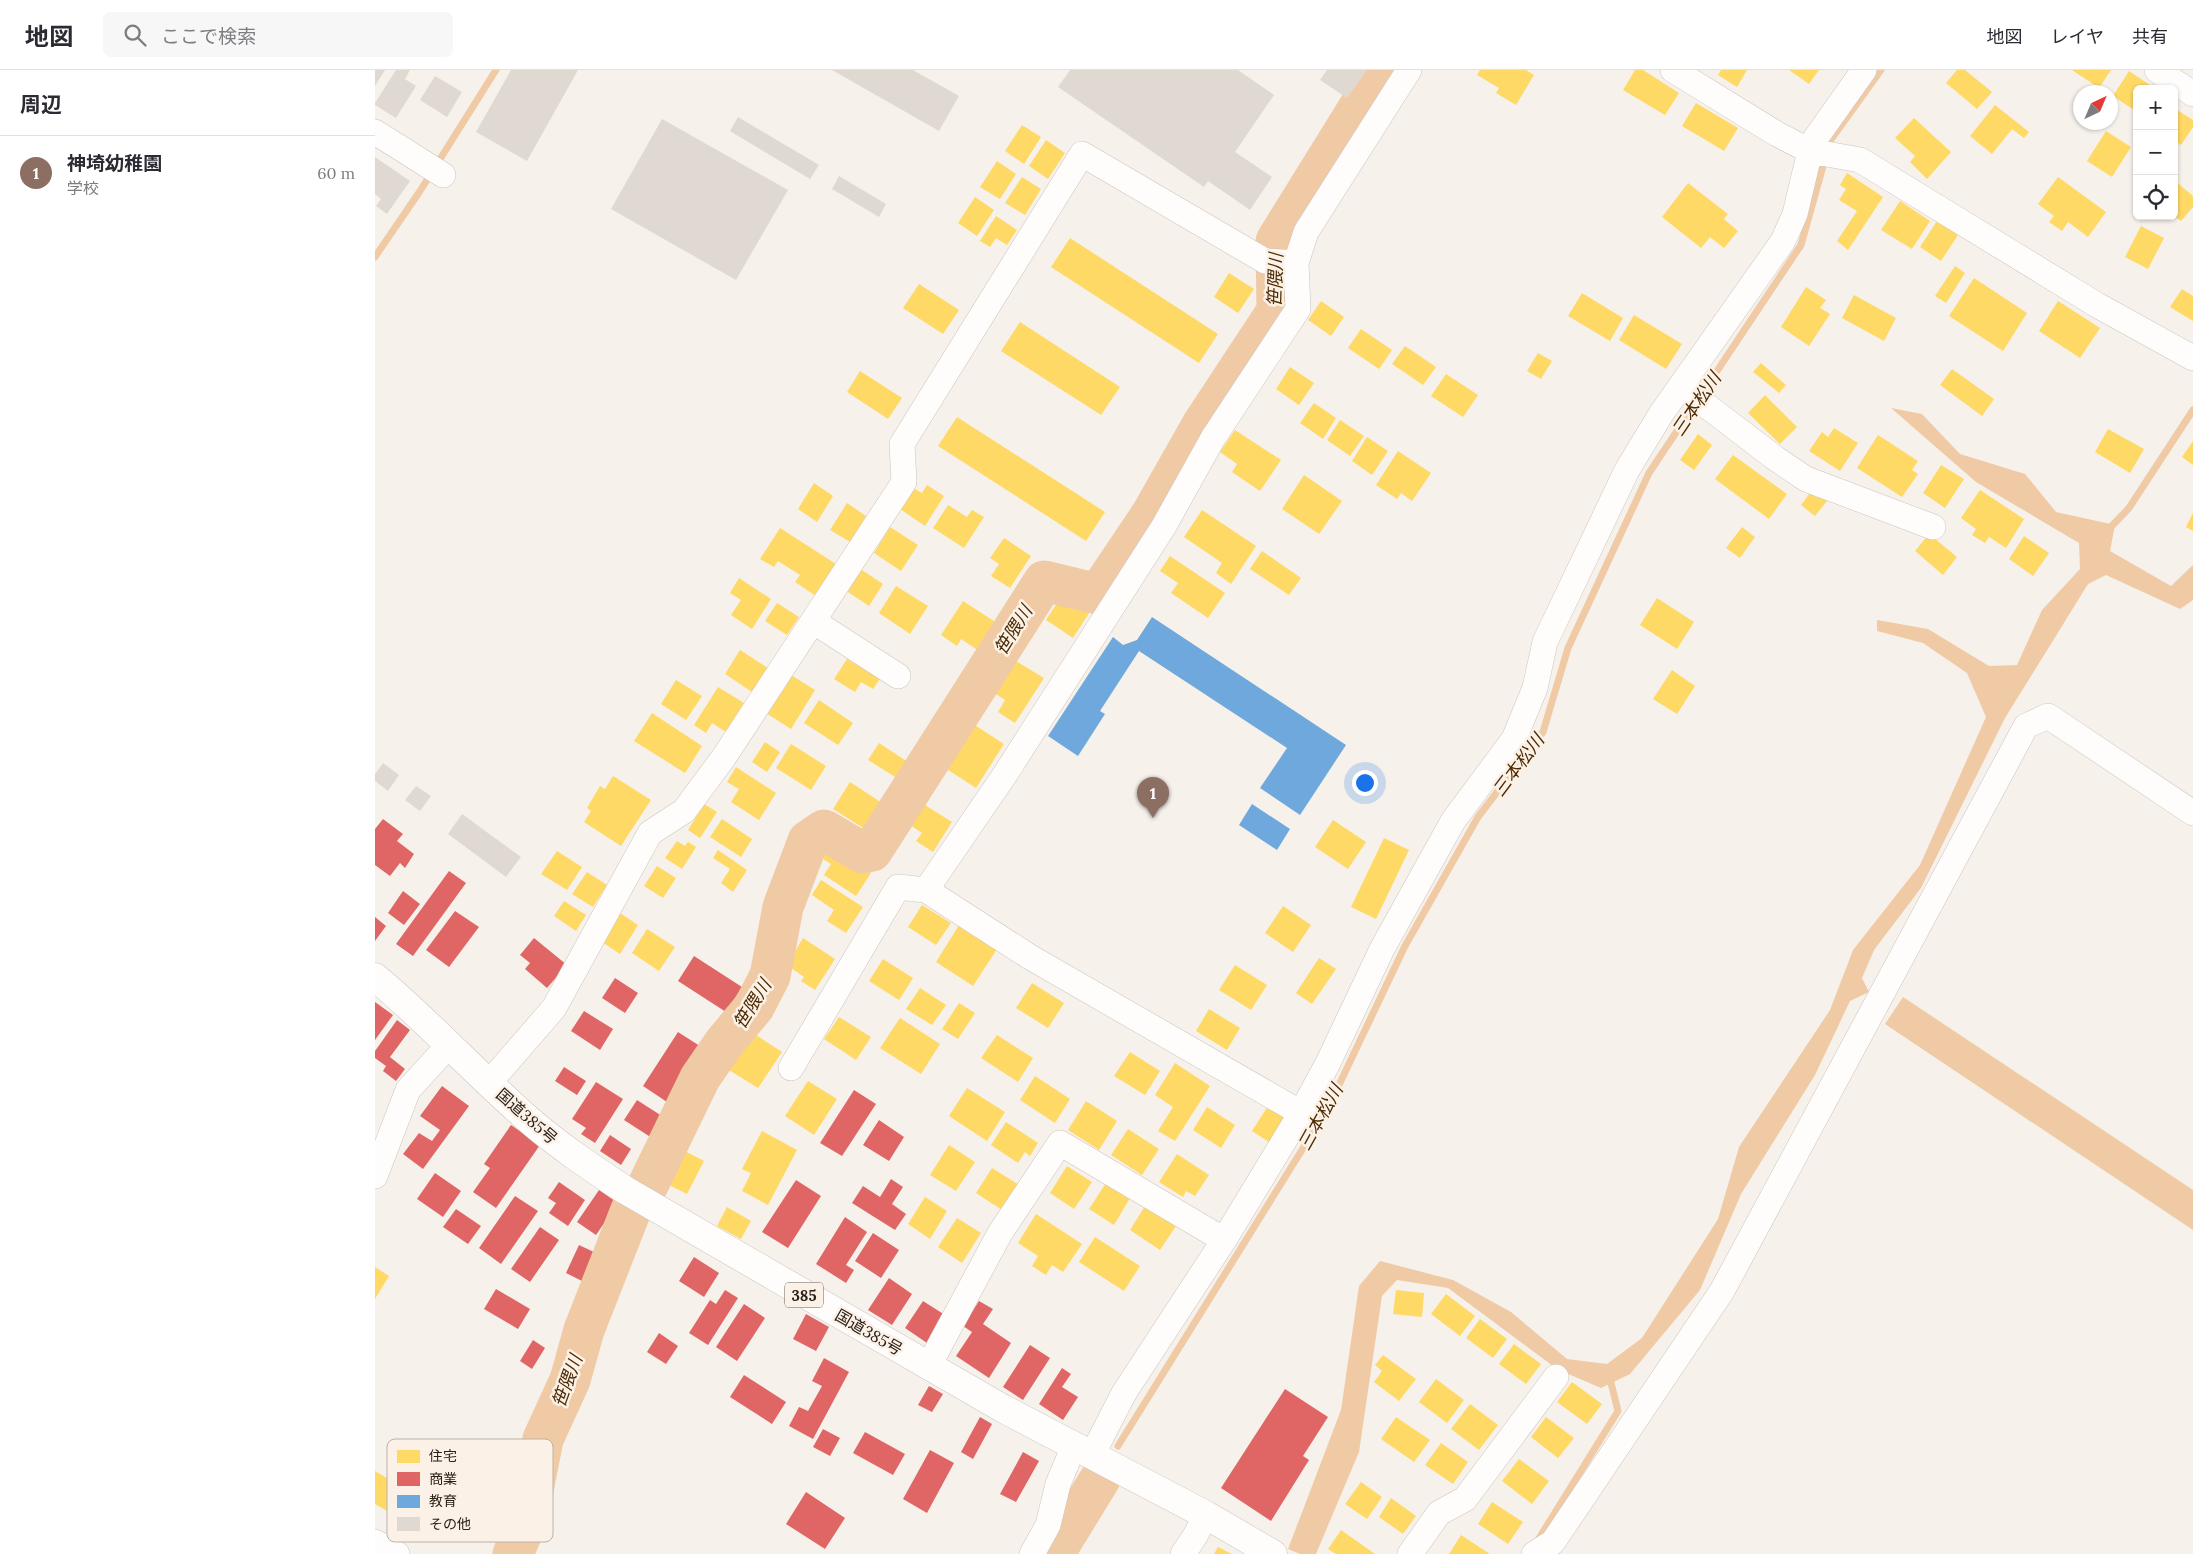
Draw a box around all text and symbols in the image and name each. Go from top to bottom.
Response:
search box [103,12,453,57]
text: 地図 [25,21,73,52]
icon: search [121,21,149,49]
text: ここで検索 [161,24,256,48]
text: 地図 [1987,25,2023,48]
text: レイヤ [2051,25,2104,48]
text: 共有 [2132,25,2168,48]
north arrow [2073,85,2118,130]
map controls [2133,85,2178,220]
button: + [2133,85,2178,130]
text: 周辺 [20,91,62,118]
button: − [2133,130,2178,175]
text: 神埼幼稚園 [67,151,162,175]
text: 1 [33,163,39,183]
text: 60 m [317,163,355,183]
button: locate [2133,175,2178,220]
text: 学校 [67,178,99,198]
water label: 笹隈川 [1263,251,1288,307]
water label: 三本松川 [1666,366,1727,440]
water label: 笹隈川 [989,599,1038,659]
water label: 三本松川 [1487,728,1550,801]
your location [1352,770,1378,796]
pin: 1 [1137,777,1169,818]
water label: 笹隈川 [728,973,777,1033]
water label: 三本松川 [1292,1078,1348,1154]
street label: 国道385号 [492,1084,562,1148]
road number: 385 [785,1282,823,1308]
street label: 国道385号 [832,1305,906,1359]
water label: 笹隈川 [547,1350,588,1410]
legend [387,1439,553,1542]
text: 住宅 [429,1447,457,1465]
text: 商業 [429,1470,457,1488]
text: 教育 [429,1492,457,1510]
text: その他 [429,1515,471,1533]

